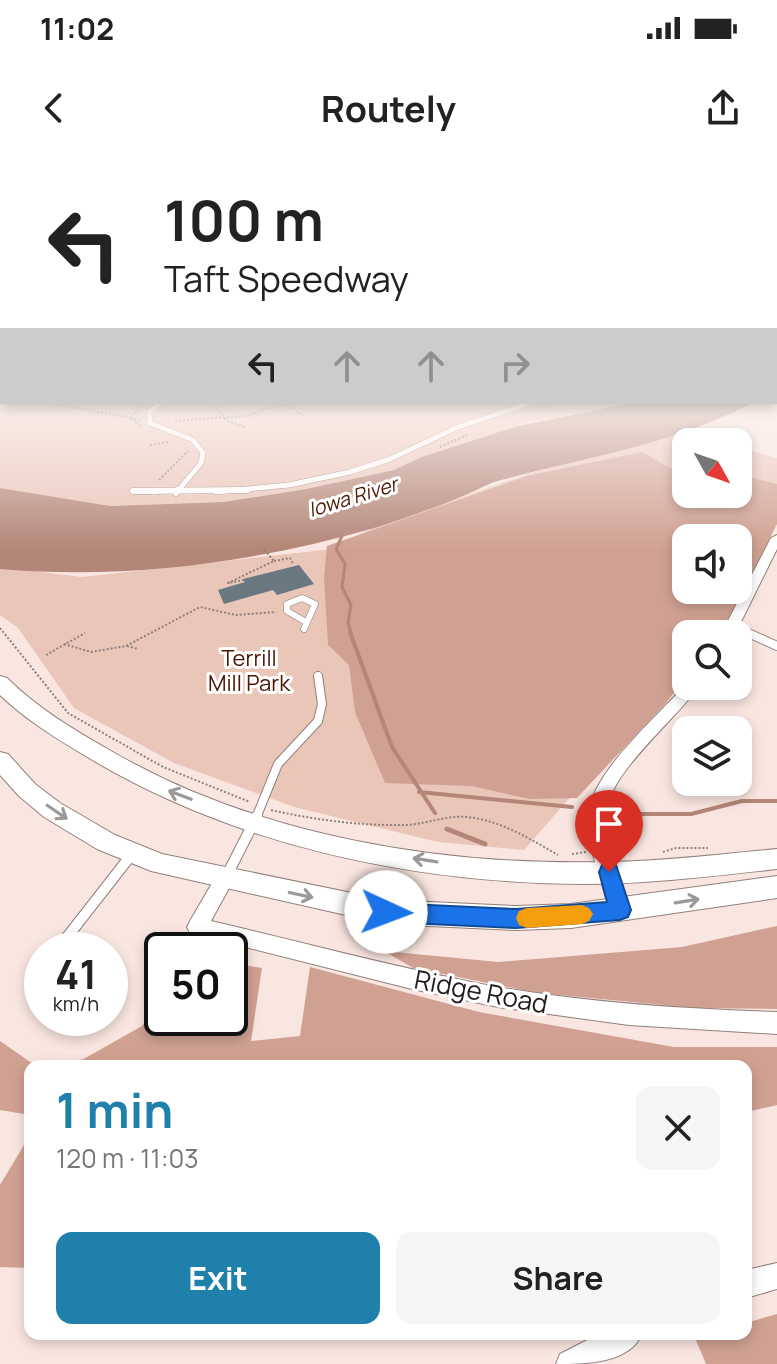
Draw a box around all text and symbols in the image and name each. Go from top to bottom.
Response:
text: 11:02 [40,8,114,49]
text: Routely [321,84,456,133]
icon: back [32,86,76,130]
icon: share [701,86,745,130]
text: 100 m [164,181,324,258]
icon: left [32,192,136,296]
text: Taft Speedway [164,254,409,303]
icon: left [241,344,285,388]
icon: ahead [325,344,369,388]
icon: ahead [409,344,453,388]
icon: right [493,344,537,388]
north arrow [672,428,752,508]
map controls [672,428,752,796]
water label: Iowa River [305,469,403,523]
button: sound [672,524,752,604]
button: search [672,620,752,700]
park label: Terrill Mill Park [208,643,291,698]
button: layers [672,716,752,796]
one-way arrow [168,787,193,801]
pin [575,790,643,872]
icon: arrive [587,802,631,846]
one-way arrow [46,804,68,820]
one-way arrow [413,851,438,866]
position arrow [344,870,428,954]
one-way arrow [288,888,314,903]
one-way arrow [674,893,699,908]
speed limit sign: 50 [144,932,248,1036]
text: 41 [55,946,97,1001]
street label: Ridge Road [411,960,551,1022]
text: km/h [53,990,99,1017]
text: 1 min [56,1077,173,1142]
button: close [636,1086,720,1170]
text: 120 m · 11:03 [56,1140,199,1176]
button: Exit [56,1232,380,1324]
button: Share [396,1232,720,1324]

